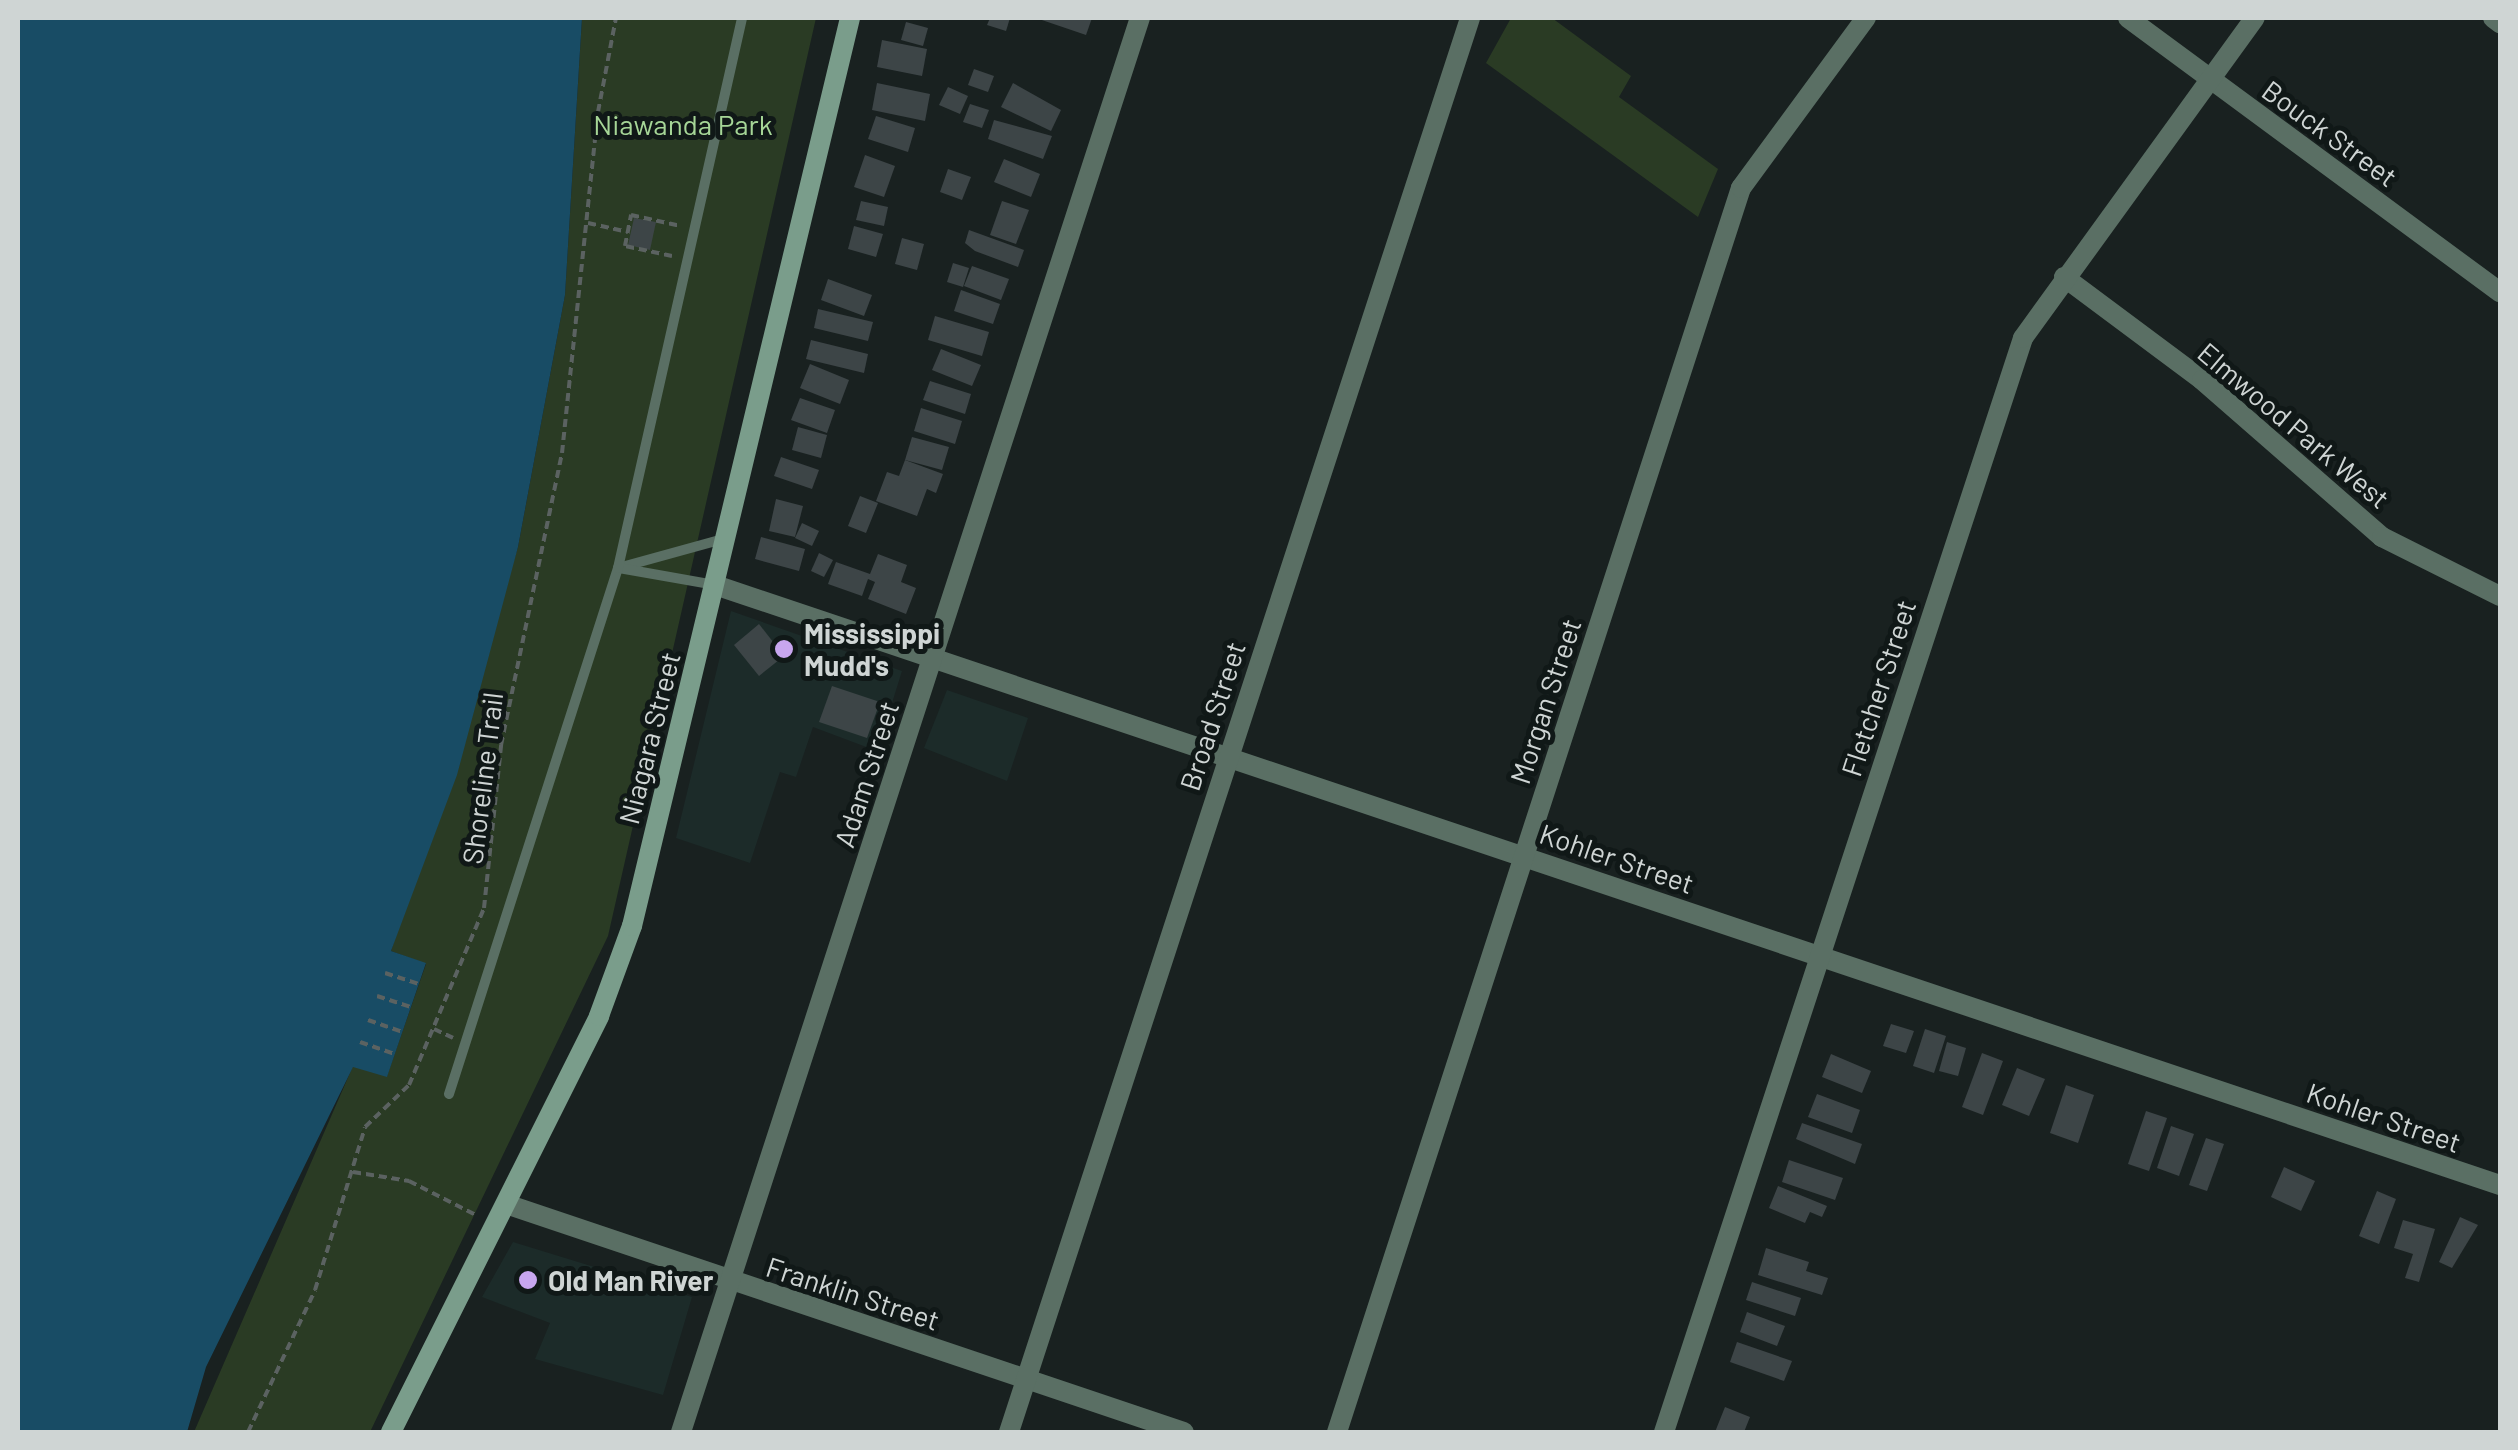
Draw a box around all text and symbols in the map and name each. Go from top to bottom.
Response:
street label: Bouck Street [2256,73,2404,193]
park label: Niawanda Park [593,107,773,141]
street label: Elmwood Park West [2191,335,2397,515]
street label: Fletcher Street [1834,596,1922,780]
street label: Morgan Street [1503,614,1587,788]
place label: Mississippi Mudd's [804,616,940,682]
street label: Broad Street [1172,637,1252,795]
marker: Mississippi Mudd's [773,638,795,660]
street label: Niagara Street [611,648,687,828]
street label: Shoreline Trail [455,690,509,866]
street label: Adam Street [827,697,905,851]
street label: Kohler Street [1536,816,1698,900]
street label: Kohler Street [2303,1075,2465,1159]
street label: Franklin Street [762,1249,944,1337]
place label: Old Man River [548,1263,713,1297]
marker: Old Man River [517,1269,539,1291]

